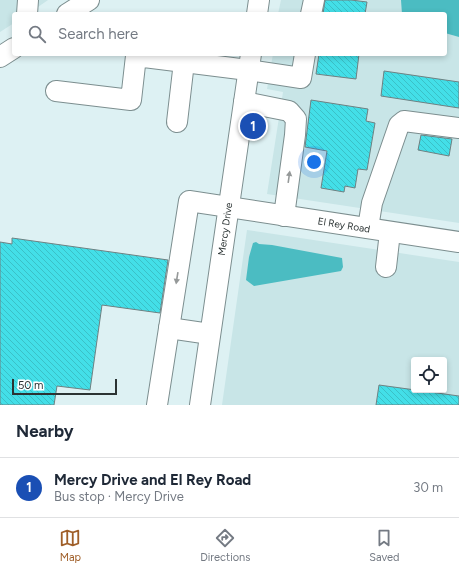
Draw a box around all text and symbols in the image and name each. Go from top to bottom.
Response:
search box [12,12,447,56]
icon: search [26,23,48,45]
text: Search here [58,25,138,43]
pin: 1 [240,111,266,141]
your location [304,152,324,172]
one-way arrow [286,171,292,183]
street label: Mercy Drive [215,201,235,256]
street label: El Rey Road [317,214,371,236]
one-way arrow [174,272,180,284]
map controls [411,357,447,393]
button: locate [411,357,447,393]
scale bar [12,377,117,396]
text: 50 m [18,379,43,392]
text: Nearby [16,421,74,441]
text: Mercy Drive and El Rey Road [54,471,251,489]
text: 1 [26,480,32,495]
text: 30 m [413,480,443,495]
text: Bus stop · Mercy Drive [54,489,184,504]
tab: Map [59,527,81,564]
tab: Directions [200,527,250,564]
tab: Saved [369,527,400,564]

